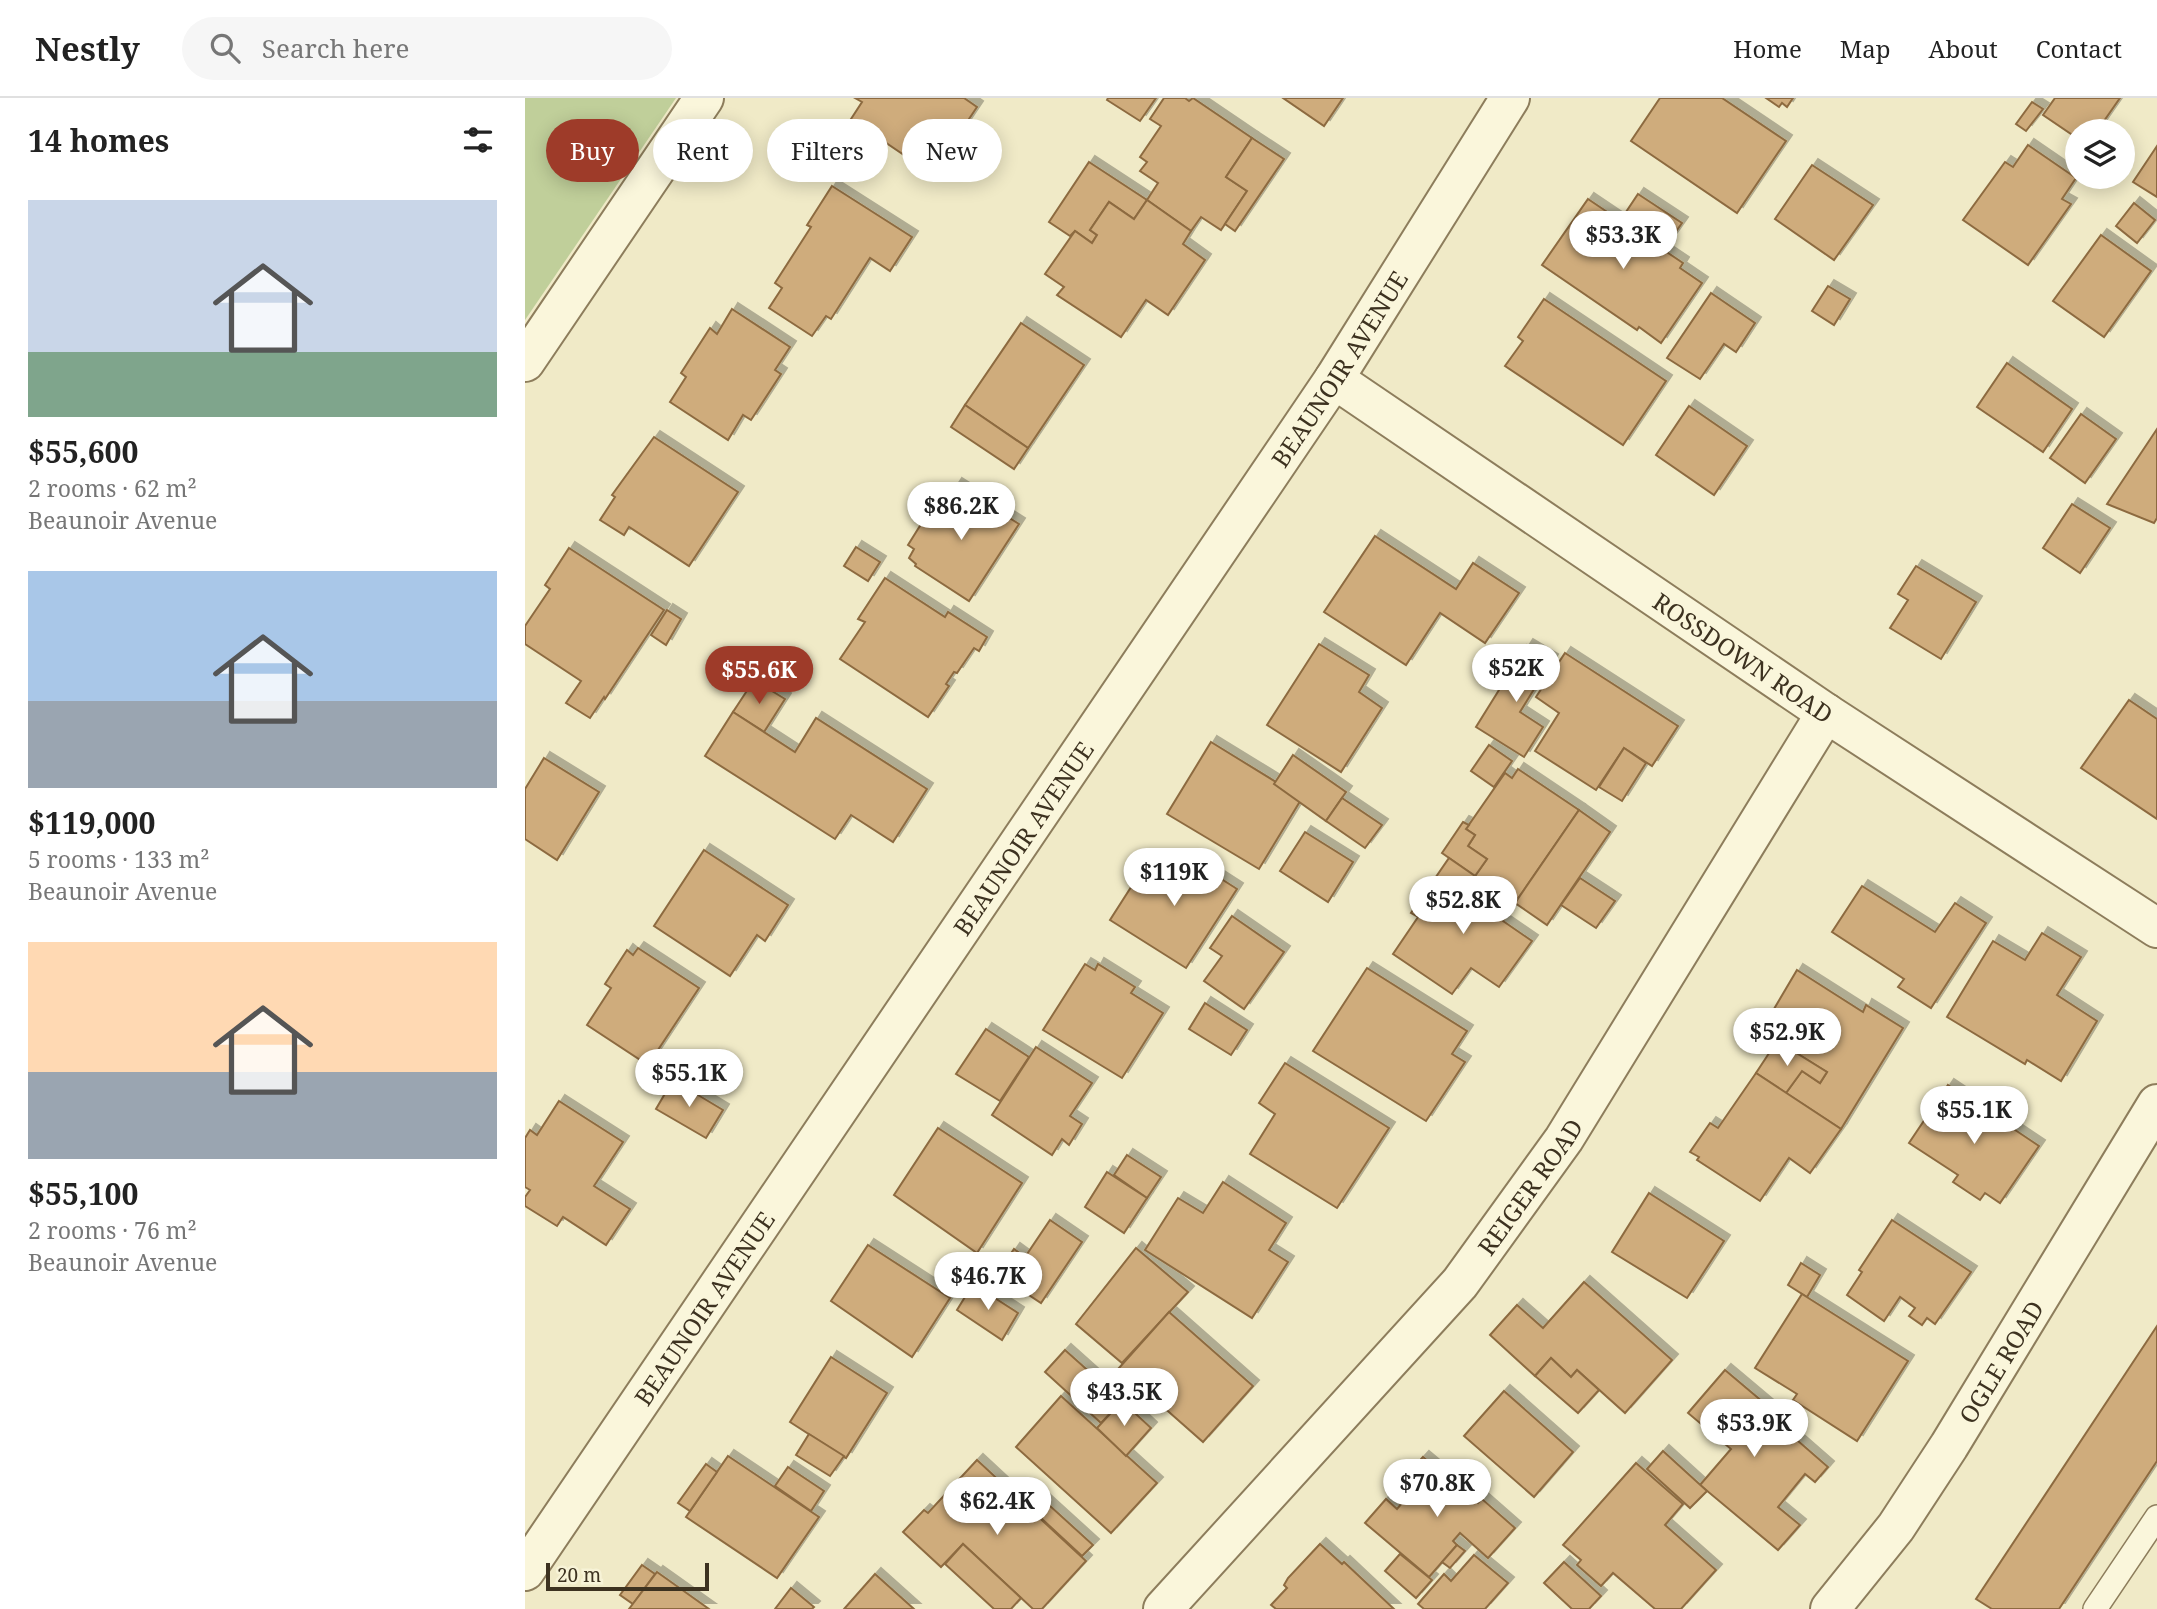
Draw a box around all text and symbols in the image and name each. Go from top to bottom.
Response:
search box [182,17,672,80]
text: Nestly [35,26,140,71]
icon: search [206,29,244,67]
text: Search here [262,30,409,66]
text: Home [1733,32,1802,65]
text: Map [1840,32,1891,65]
text: About [1929,32,1998,65]
text: Contact [2036,32,2122,65]
chip: Buy [546,119,639,182]
chip: Rent [653,119,753,182]
chip: Filters [767,119,888,182]
chip: New [902,119,1002,182]
map controls [2065,119,2135,189]
button: layers [2065,119,2135,189]
text: 14 homes [28,120,169,161]
icon: filters [459,121,497,159]
pin: $53.3K [1566,212,1680,271]
text: $53.3K [1585,218,1661,250]
icon: home [200,245,326,371]
street label: BEAUNOIR AVENUE [1263,264,1415,473]
text: $55,600 [28,431,139,472]
text: 2 rooms · 62 m² [28,472,197,504]
pin: $86.2K [904,482,1018,542]
text: $86.2K [923,489,999,521]
text: Beaunoir Avenue [28,504,217,536]
street label: ROSSDOWN ROAD [1647,584,1840,730]
icon: home [200,616,326,742]
pin: $52K [1475,644,1557,704]
pin: $55.6K [702,646,816,706]
text: $52K [1488,651,1544,683]
text: $55.6K [721,653,797,685]
street label: BEAUNOIR AVENUE [945,734,1100,941]
text: $119,000 [28,802,155,843]
text: 5 rooms · 133 m² [28,843,210,875]
pin: $119K [1125,848,1223,908]
text: $119K [1140,855,1208,887]
text: Beaunoir Avenue [28,875,217,907]
pin: $52.8K [1406,876,1520,936]
text: $52.8K [1425,883,1501,915]
icon: home [200,987,326,1113]
pin: $52.9K [1730,1009,1844,1068]
text: $52.9K [1749,1015,1825,1047]
pin: $55.1K [632,1049,746,1109]
text: $55.1K [651,1056,727,1088]
pin: $55.1K [1917,1086,2031,1146]
text: $55.1K [1936,1093,2012,1125]
street label: REIGER ROAD [1469,1112,1589,1261]
text: $55,100 [28,1173,139,1214]
street label: BEAUNOIR AVENUE [626,1204,781,1411]
text: 2 rooms · 76 m² [28,1214,197,1246]
text: Beaunoir Avenue [28,1246,217,1278]
pin: $46.7K [931,1252,1045,1312]
text: $46.7K [950,1259,1026,1291]
street label: OGLE ROAD [1950,1294,2050,1429]
pin: $43.5K [1067,1368,1181,1428]
text: $43.5K [1086,1375,1162,1407]
pin: $53.9K [1697,1400,1811,1459]
text: $53.9K [1716,1406,1792,1438]
pin: $70.8K [1380,1460,1494,1519]
text: $70.8K [1399,1466,1475,1498]
pin: $62.4K [940,1478,1054,1537]
text: $62.4K [959,1484,1035,1516]
scale bar [546,1560,709,1592]
text: 20 m [557,1562,601,1588]

